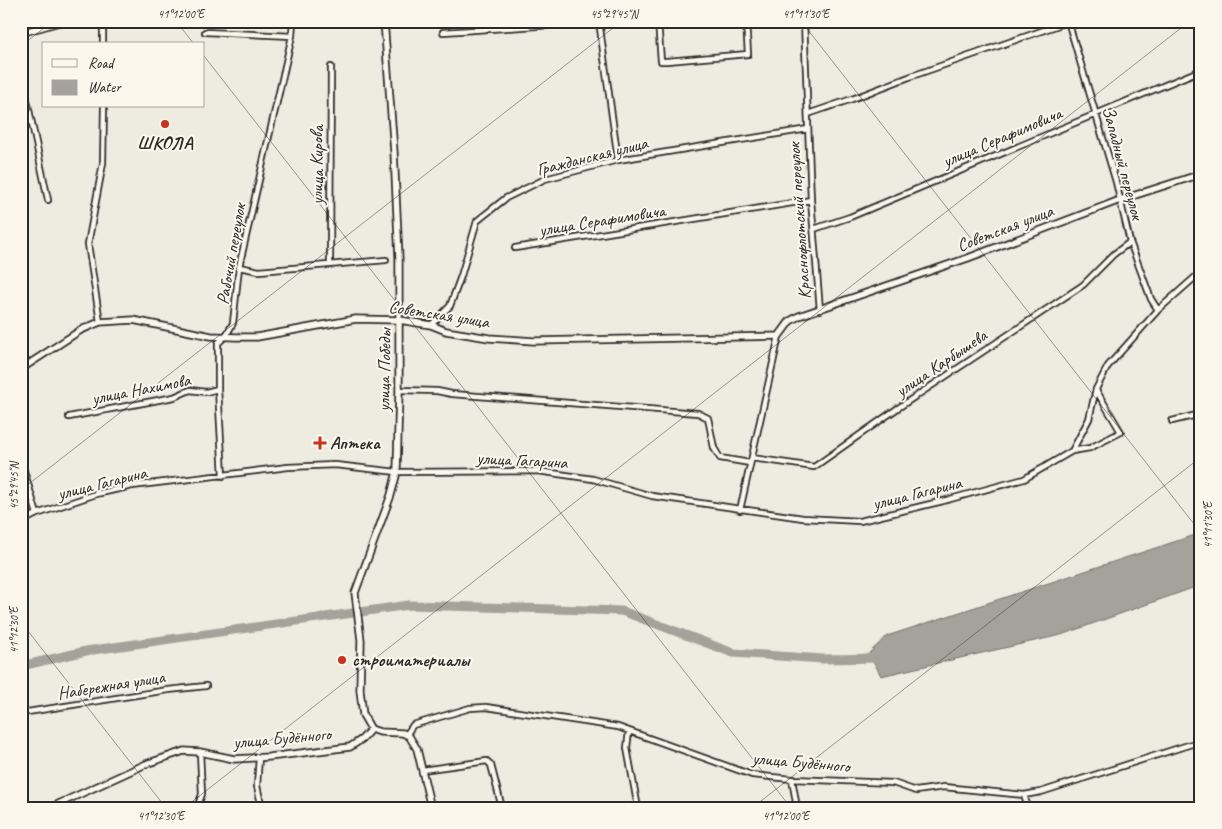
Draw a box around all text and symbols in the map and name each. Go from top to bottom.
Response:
text: 41°12'00"E [158,6,206,22]
text: 45°29'45"N [590,6,639,22]
text: 41°11'30"E [783,6,831,22]
legend [42,42,205,108]
text: Road [88,54,115,73]
text: Water [88,78,122,97]
street label: улица Серафимовича [938,101,1066,172]
street label: Западный переулок [1097,104,1149,224]
marker: ШКОЛА [159,118,171,130]
street label: улица Кирова [306,124,328,206]
street label: Гражданская улица [534,131,651,180]
place label: ШКОЛА [137,132,194,154]
street label: Краснофлотский переулок [782,140,815,300]
street label: Рабочий переулок [211,199,251,306]
street label: улица Серафимовича [536,199,668,241]
street label: Советская улица [954,199,1057,256]
street label: Советская улица [387,295,492,333]
street label: улица Карбышева [890,323,992,402]
street label: улица Победы [372,327,396,413]
street label: улица Нахимова [89,368,193,410]
place label: Аптека [330,432,381,454]
marker: Аптека [314,437,326,449]
street label: улица Гагарина [475,447,569,473]
text: 45°29'45"N [6,461,22,510]
street label: улица Гагарина [54,461,150,505]
street label: улица Гагарина [869,471,965,515]
text: 41°11'30"E [1200,500,1216,548]
text: 41°12'30"E [6,605,22,653]
place label: строиматериалы [352,649,471,671]
marker: строиматериалы [336,654,348,666]
street label: Набережная улица [56,665,168,704]
street label: улица Будённого [231,723,333,753]
street label: улица Будённого [750,747,852,777]
text: 41°12'30"E [138,808,186,824]
text: 41°12'00"E [763,808,811,824]

